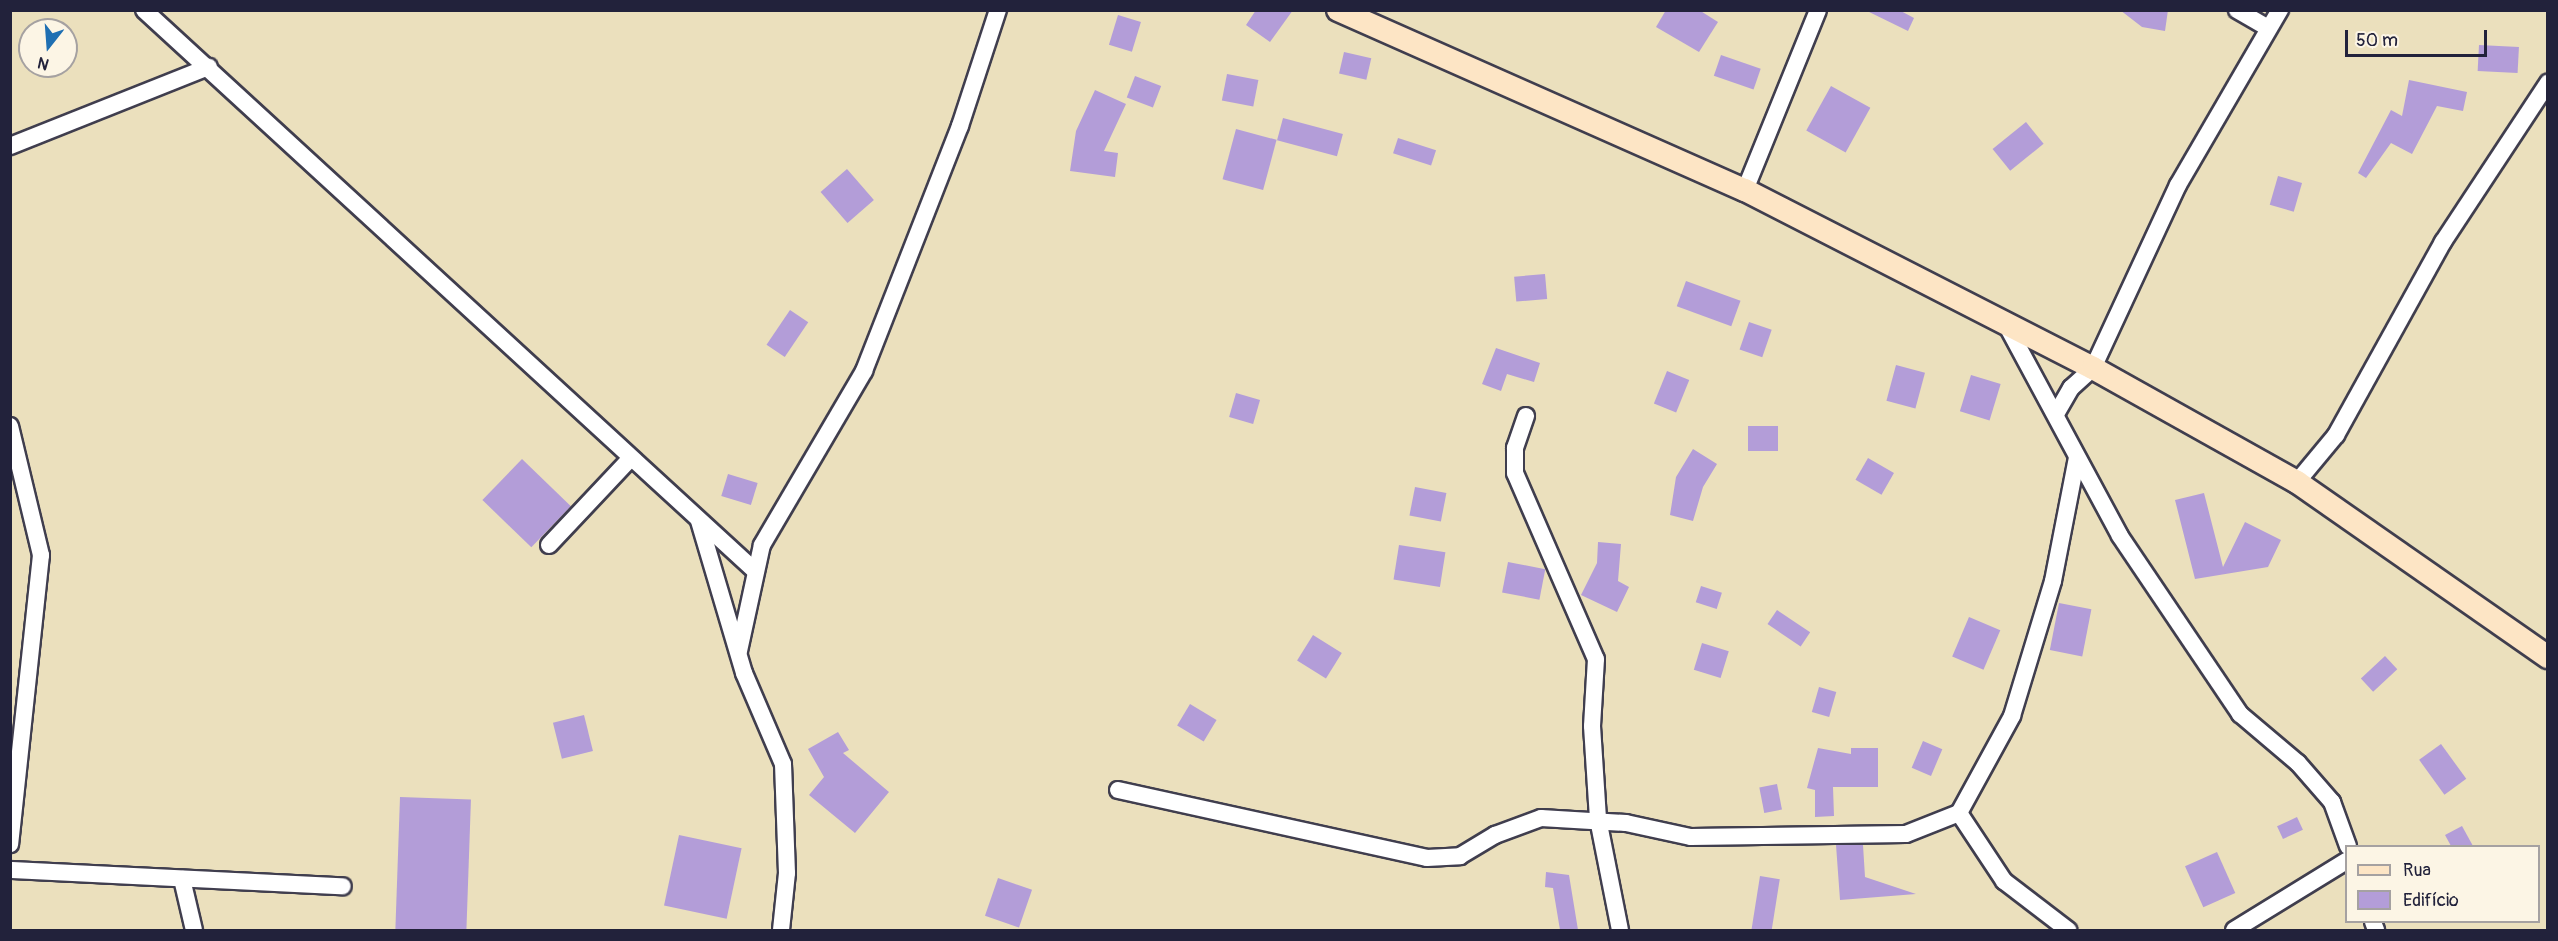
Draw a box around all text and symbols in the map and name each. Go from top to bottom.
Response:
north arrow [18,18,78,78]
scale bar [2348,18,2490,56]
text: 50 m [2356,29,2398,52]
text: N [35,52,51,74]
legend [2345,845,2540,923]
text: Rua [2403,859,2431,882]
text: Edifício [2403,889,2459,912]

